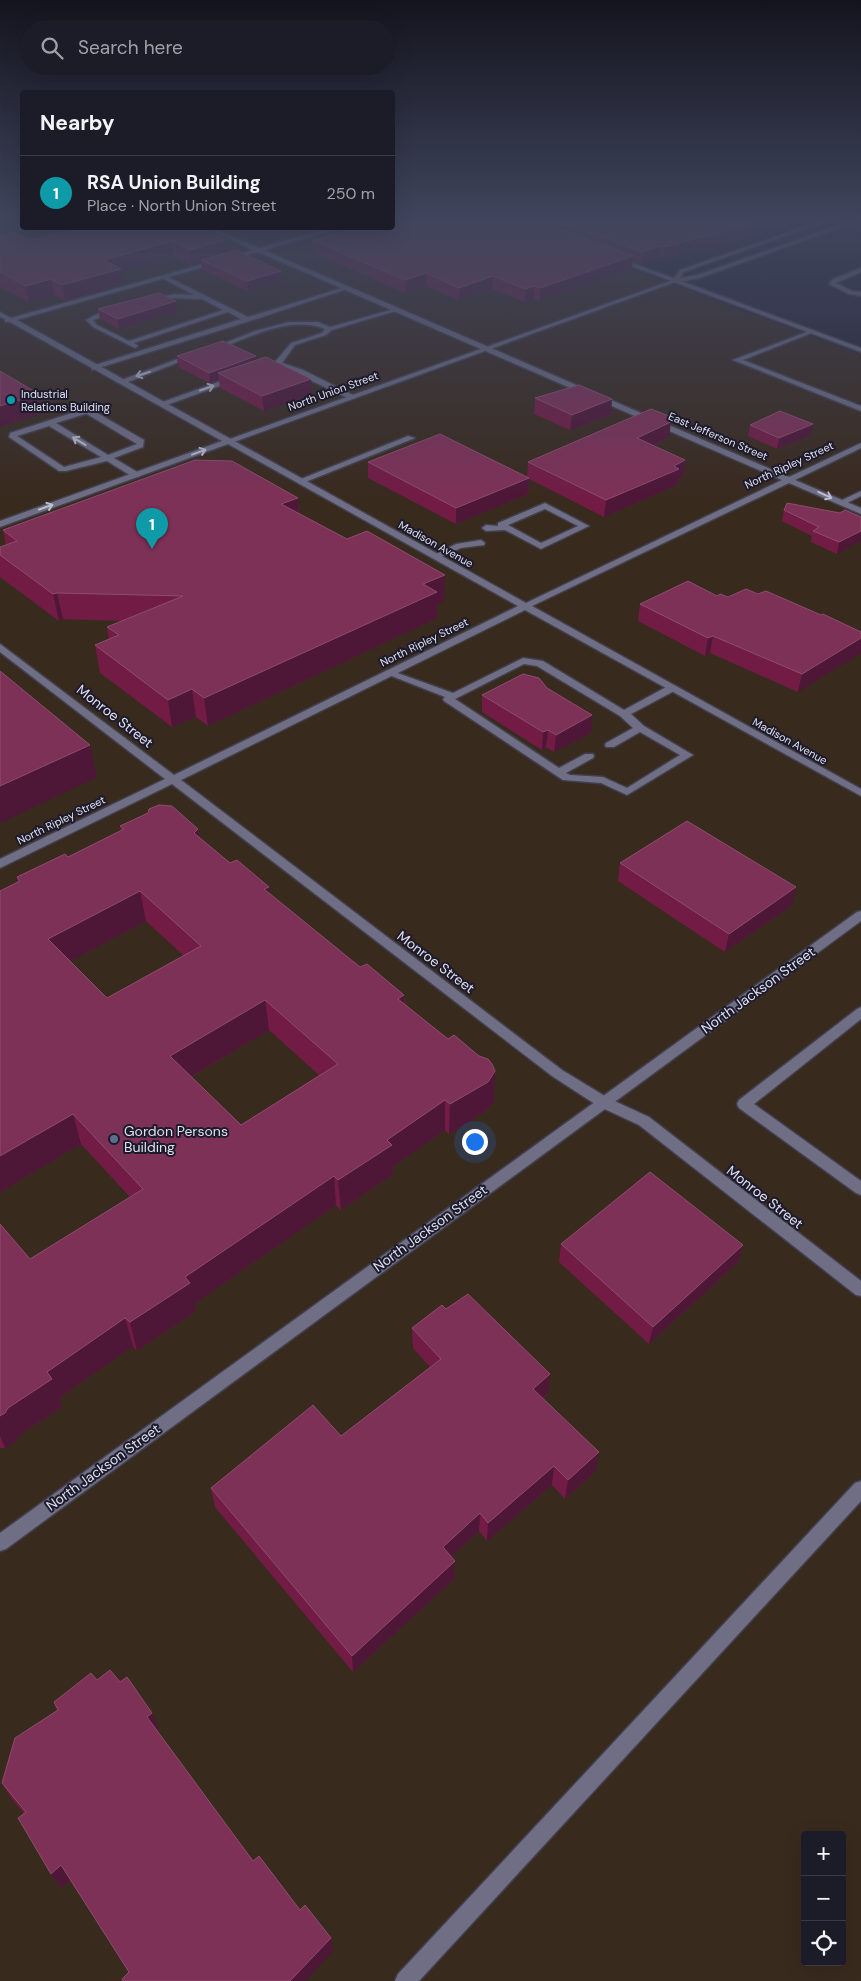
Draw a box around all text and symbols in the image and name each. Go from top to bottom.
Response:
search box [20,20,395,75]
icon: search [38,34,66,62]
text: Search here [78,35,183,60]
text: Nearby [40,109,114,137]
text: RSA Union Building [87,170,261,195]
text: 1 [53,183,59,204]
text: 250 m [327,183,375,204]
text: Place · North Union Street [87,195,276,216]
street label: North Union Street [286,368,380,414]
one-way arrow [135,370,151,380]
one-way arrow [199,383,215,392]
place label: Industrial Relations Building [21,387,110,414]
marker: Industrial Relations Building [5,394,17,406]
street label: East Jefferson Street [666,409,770,463]
one-way arrow [73,435,87,445]
street label: North Ripley Street [742,438,836,492]
one-way arrow [190,447,206,456]
one-way arrow [817,490,832,500]
one-way arrow [38,502,53,511]
pin: 1 [136,508,168,549]
street label: Madison Avenue [396,518,476,570]
street label: North Ripley Street [378,615,470,669]
street label: Monroe Street [73,680,157,752]
street label: Madison Avenue [750,715,830,767]
street label: North Ripley Street [15,793,107,847]
street label: Monroe Street [394,927,478,997]
street label: North Jackson Street [698,943,818,1037]
place label: Gordon Persons Building [124,1122,228,1156]
your location [462,1129,488,1155]
marker: Gordon Persons Building [108,1133,120,1145]
street label: Monroe Street [723,1161,807,1233]
street label: North Jackson Street [370,1181,490,1275]
street label: North Jackson Street [43,1420,163,1514]
map controls [801,1831,846,1966]
button: + [801,1831,846,1876]
button: − [801,1876,846,1921]
button: locate [801,1921,846,1966]

